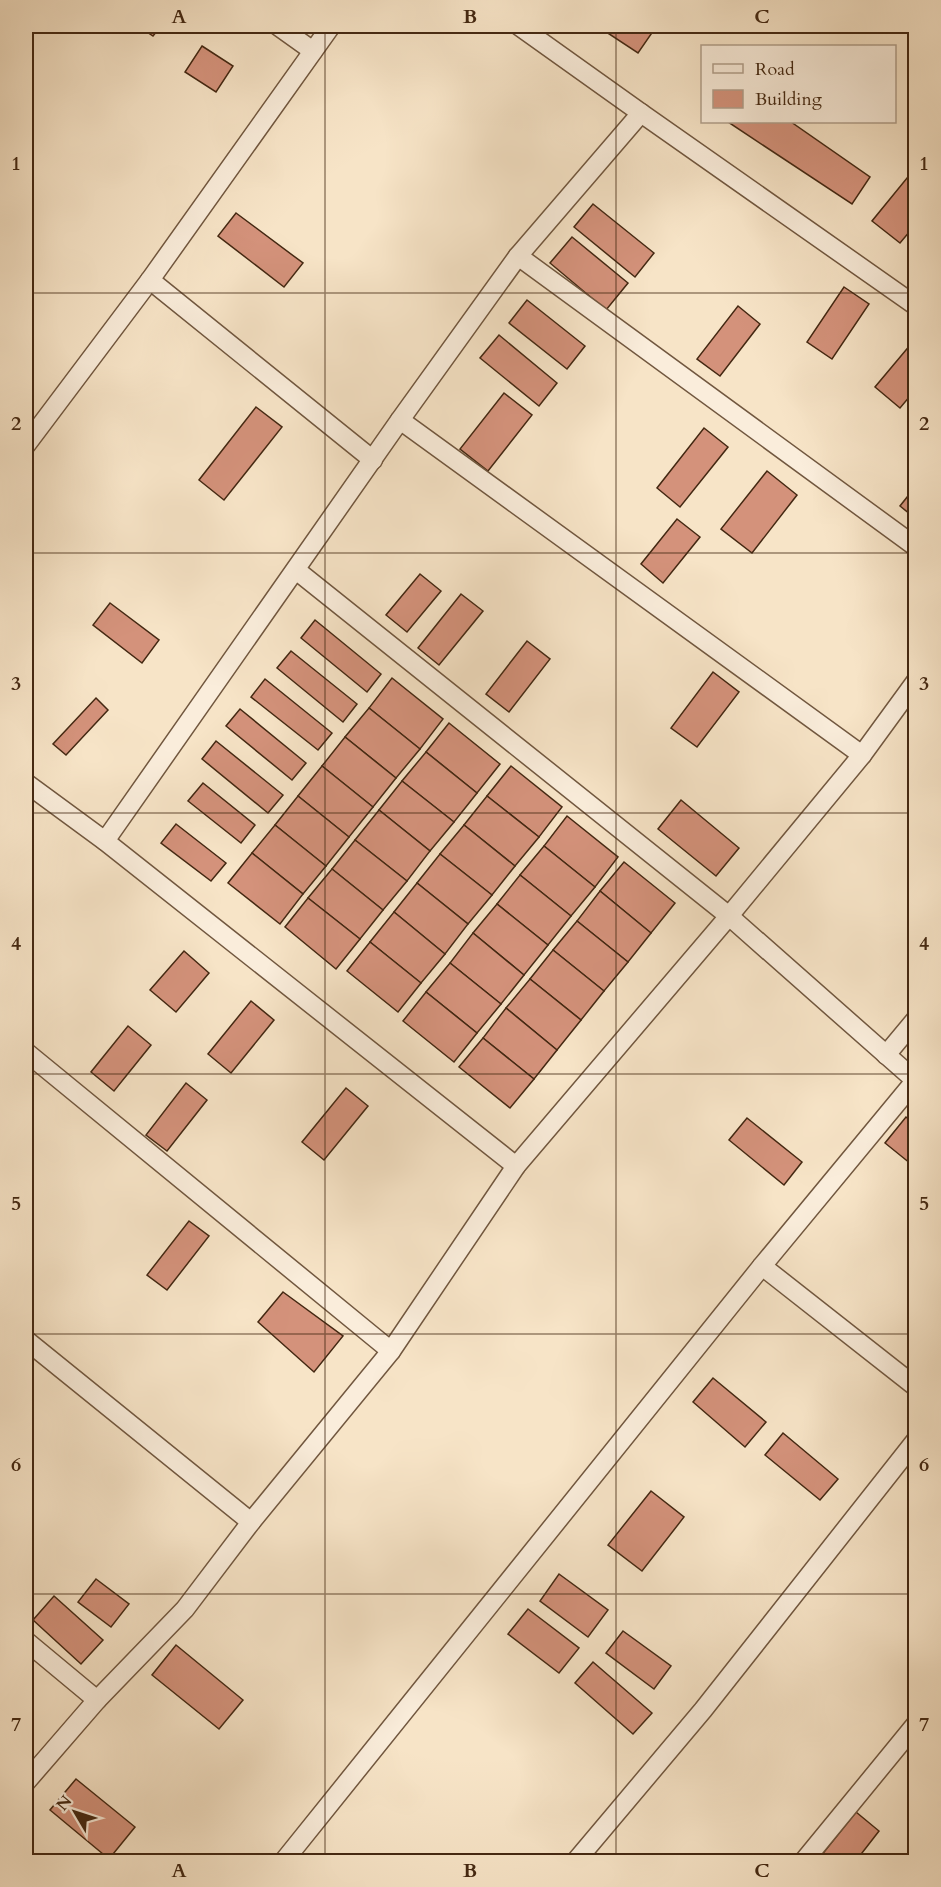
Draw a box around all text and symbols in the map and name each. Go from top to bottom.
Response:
text: A [171,3,187,30]
text: B [463,3,477,30]
text: C [754,3,770,30]
legend [701,45,896,123]
text: Road [755,57,795,82]
text: Building [755,87,823,112]
text: 1 [11,150,21,177]
text: 1 [919,150,929,177]
text: 2 [11,410,21,437]
text: 2 [919,410,929,437]
text: 3 [11,670,21,697]
text: 3 [919,670,929,697]
text: 4 [11,930,21,957]
text: 4 [919,930,929,957]
text: 5 [11,1190,21,1217]
text: 5 [919,1190,929,1217]
text: 6 [11,1451,21,1478]
text: 6 [919,1451,929,1478]
text: 7 [11,1711,21,1738]
text: 7 [919,1711,929,1738]
north arrow [45,1782,105,1842]
text: N [51,1791,77,1816]
text: A [171,1857,187,1884]
text: B [463,1857,477,1884]
text: C [754,1857,770,1884]

